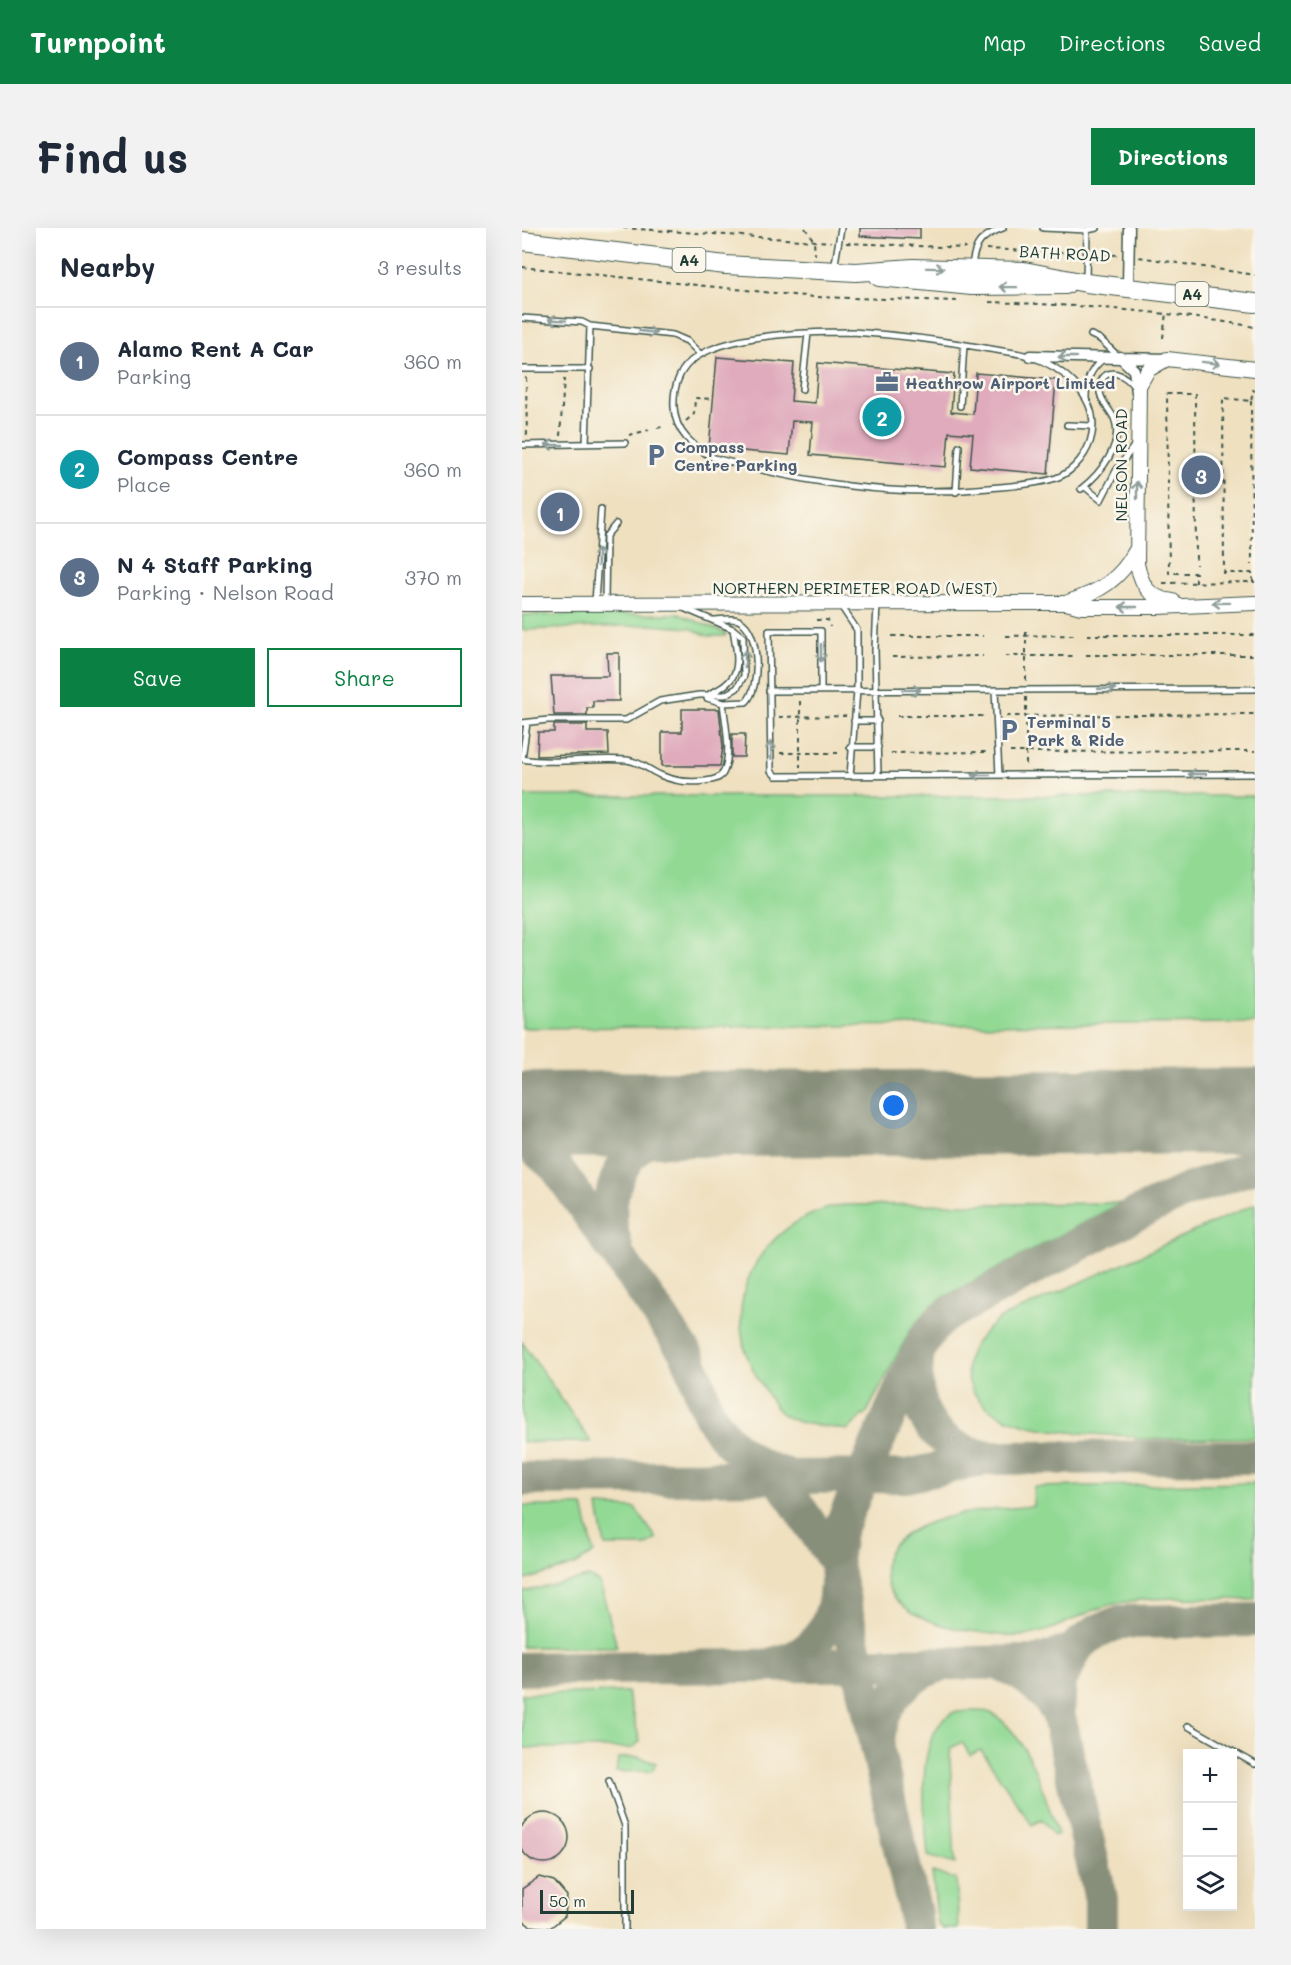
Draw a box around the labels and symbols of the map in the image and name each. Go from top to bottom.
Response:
street label: BATH ROAD [1019,240,1111,266]
road number: A4 [672,248,706,272]
one-way arrow [925,262,945,274]
one-way arrow [999,281,1019,293]
road number: A4 [1176,282,1208,306]
one-way arrow [547,314,567,325]
one-way arrow [638,327,658,338]
one-way arrow [1058,351,1078,363]
one-way arrow [1201,358,1221,369]
office icon: Heathrow Airport Limited [874,369,900,395]
place label: Heathrow Airport Limited [905,372,1115,393]
pin: 2 [862,394,902,440]
street label: NELSON ROAD [1110,408,1131,522]
place label: Compass Centre Parking [674,436,797,475]
one-way arrow [545,439,565,450]
parking icon: Compass Centre Parking [643,442,669,468]
pin: 3 [1182,452,1220,498]
one-way arrow [1131,481,1143,501]
pin: 1 [540,490,579,534]
one-way arrow [592,547,603,567]
street label: NORTHERN PERIMETER ROAD (WEST) [712,577,998,598]
one-way arrow [1211,598,1231,609]
one-way arrow [1119,601,1139,613]
one-way arrow [815,642,827,662]
one-way arrow [739,649,750,669]
one-way arrow [901,684,921,696]
one-way arrow [1096,684,1116,695]
place label: Terminal 5 Park & Ride [1027,711,1124,750]
parking icon: Terminal 5 Park & Ride [996,717,1022,743]
one-way arrow [765,740,776,760]
one-way arrow [1187,768,1207,780]
one-way arrow [971,769,991,781]
your location [879,1091,908,1120]
scale bar [540,1887,634,1914]

